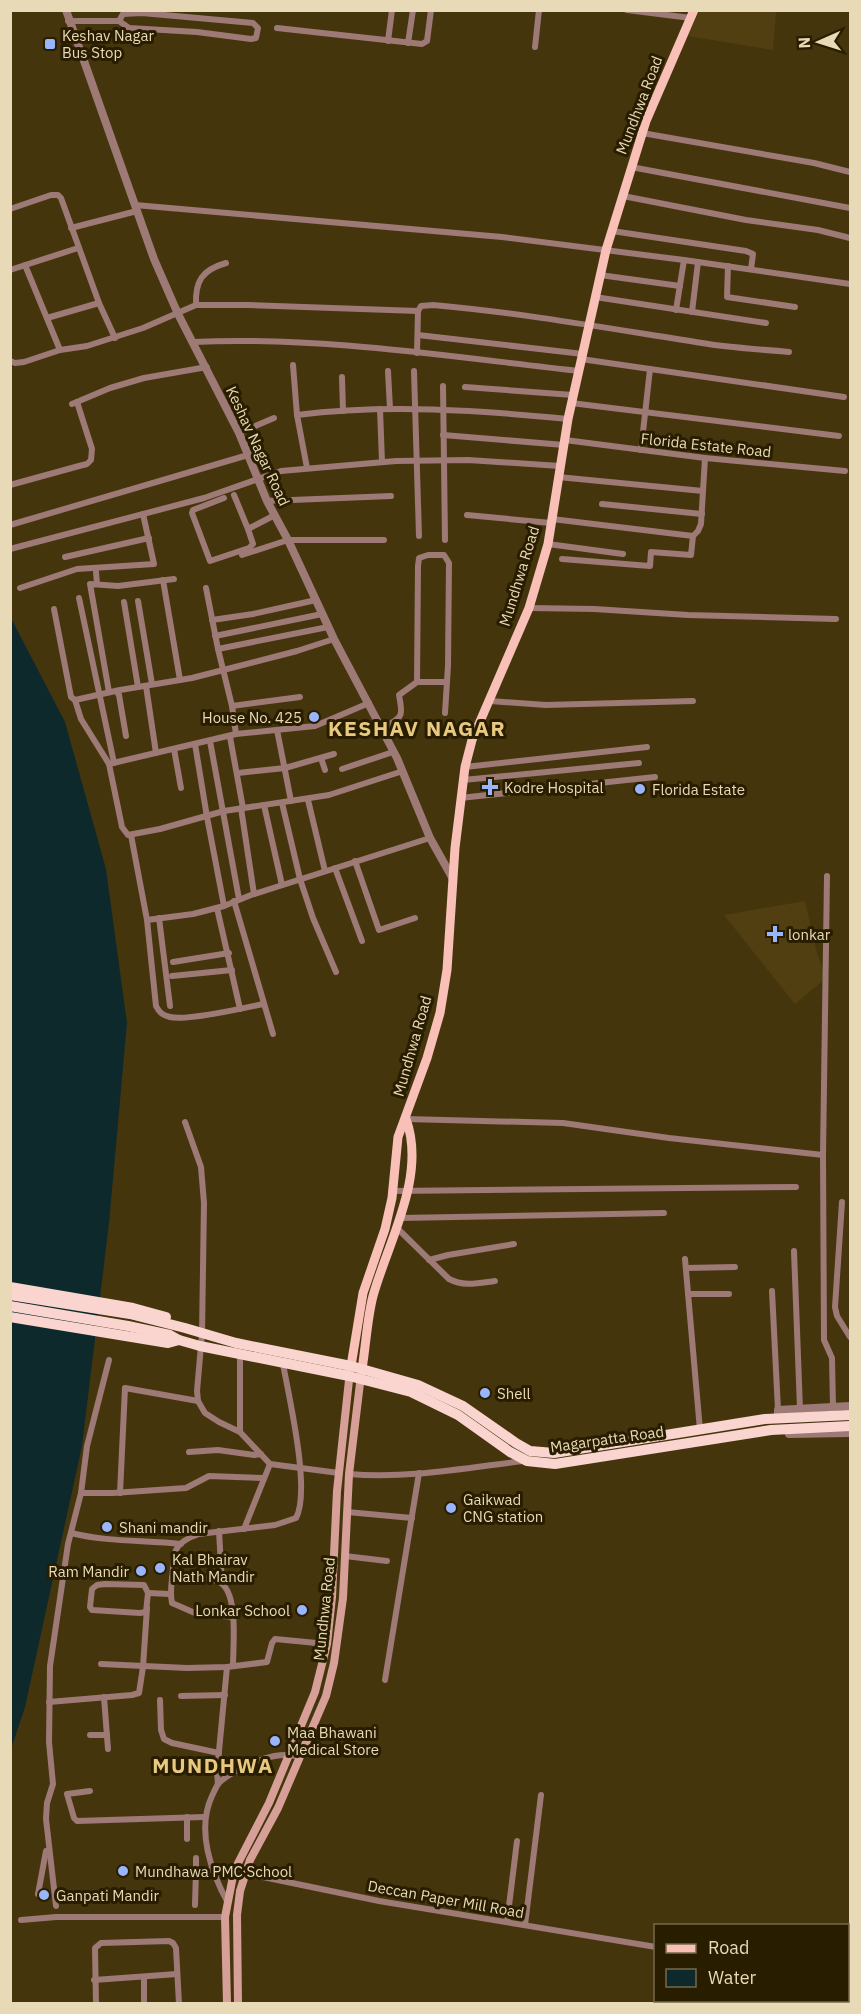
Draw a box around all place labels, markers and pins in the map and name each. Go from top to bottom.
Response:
place label: Keshav Nagar Bus Stop [62,26,155,62]
marker: Keshav Nagar Bus Stop [43,37,57,51]
place label: House No. 425 [202,708,302,727]
marker: House No. 425 [307,710,321,724]
marker: Kodre Hospital [481,778,499,796]
place label: Kodre Hospital [504,778,604,797]
place label: Florida Estate [652,780,745,799]
marker: Florida Estate [633,782,647,796]
marker: lonkar [766,925,784,943]
place label: lonkar [788,925,831,944]
place label: Shell [497,1384,531,1403]
marker: Shell [478,1386,492,1400]
place label: Gaikwad CNG station [463,1490,543,1526]
marker: Gaikwad CNG station [444,1501,458,1515]
place label: Shani mandir [119,1518,208,1537]
marker: Shani mandir [100,1520,114,1534]
place label: Kal Bhairav Nath Mandir [172,1550,255,1586]
marker: Kal Bhairav Nath Mandir [153,1561,167,1575]
place label: Ram Mandir [48,1562,129,1581]
marker: Ram Mandir [134,1564,148,1578]
place label: Lonkar School [195,1601,290,1620]
marker: Lonkar School [295,1603,309,1617]
place label: Maa Bhawani Medical Store [287,1723,379,1759]
marker: Maa Bhawani Medical Store [268,1734,282,1748]
place label: Mundhawa PMC School [135,1862,292,1881]
marker: Mundhawa PMC School [116,1864,130,1878]
place label: Ganpati Mandir [56,1886,159,1905]
marker: Ganpati Mandir [37,1888,51,1902]

